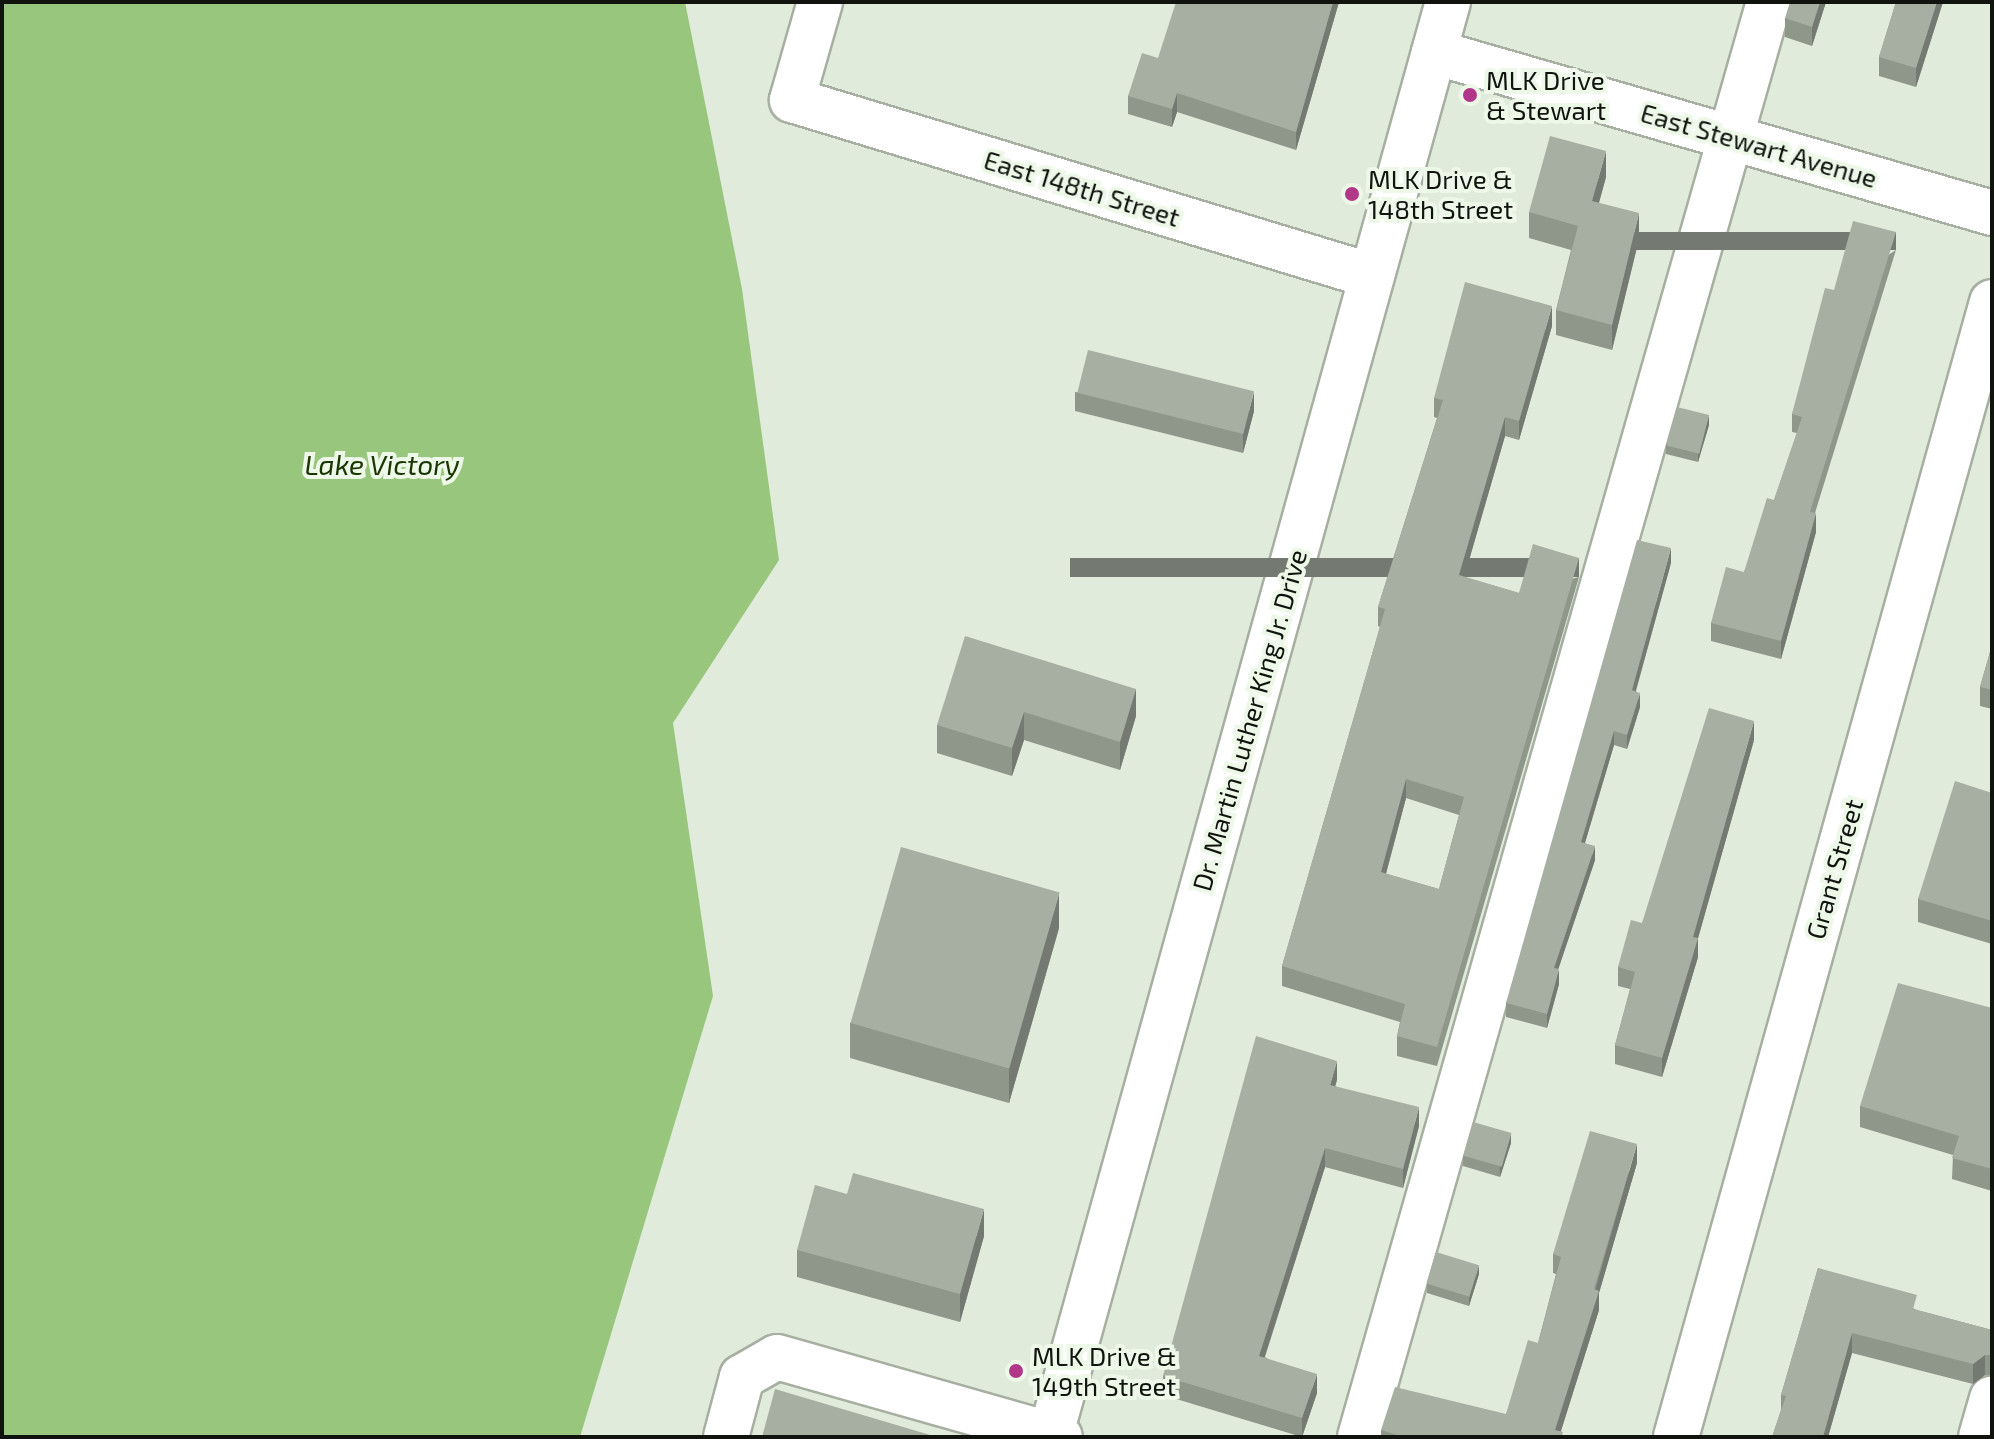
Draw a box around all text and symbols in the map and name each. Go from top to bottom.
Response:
place label: MLK Drive & Stewart [1486,64,1606,126]
marker: MLK Drive & Stewart [1461,86,1479,104]
street label: East Stewart Avenue [1637,96,1881,194]
street label: East 148th Street [980,143,1184,233]
place label: MLK Drive & 148th Street [1368,163,1513,224]
marker: MLK Drive & 148th Street [1343,185,1361,203]
water label: Lake Victory [304,447,460,481]
street label: Dr. Martin Luther King Jr. Drive [1185,545,1313,895]
street label: Grant Street [1799,795,1869,943]
place label: MLK Drive & 149th Street [1032,1340,1177,1402]
marker: MLK Drive & 149th Street [1007,1362,1025,1380]

